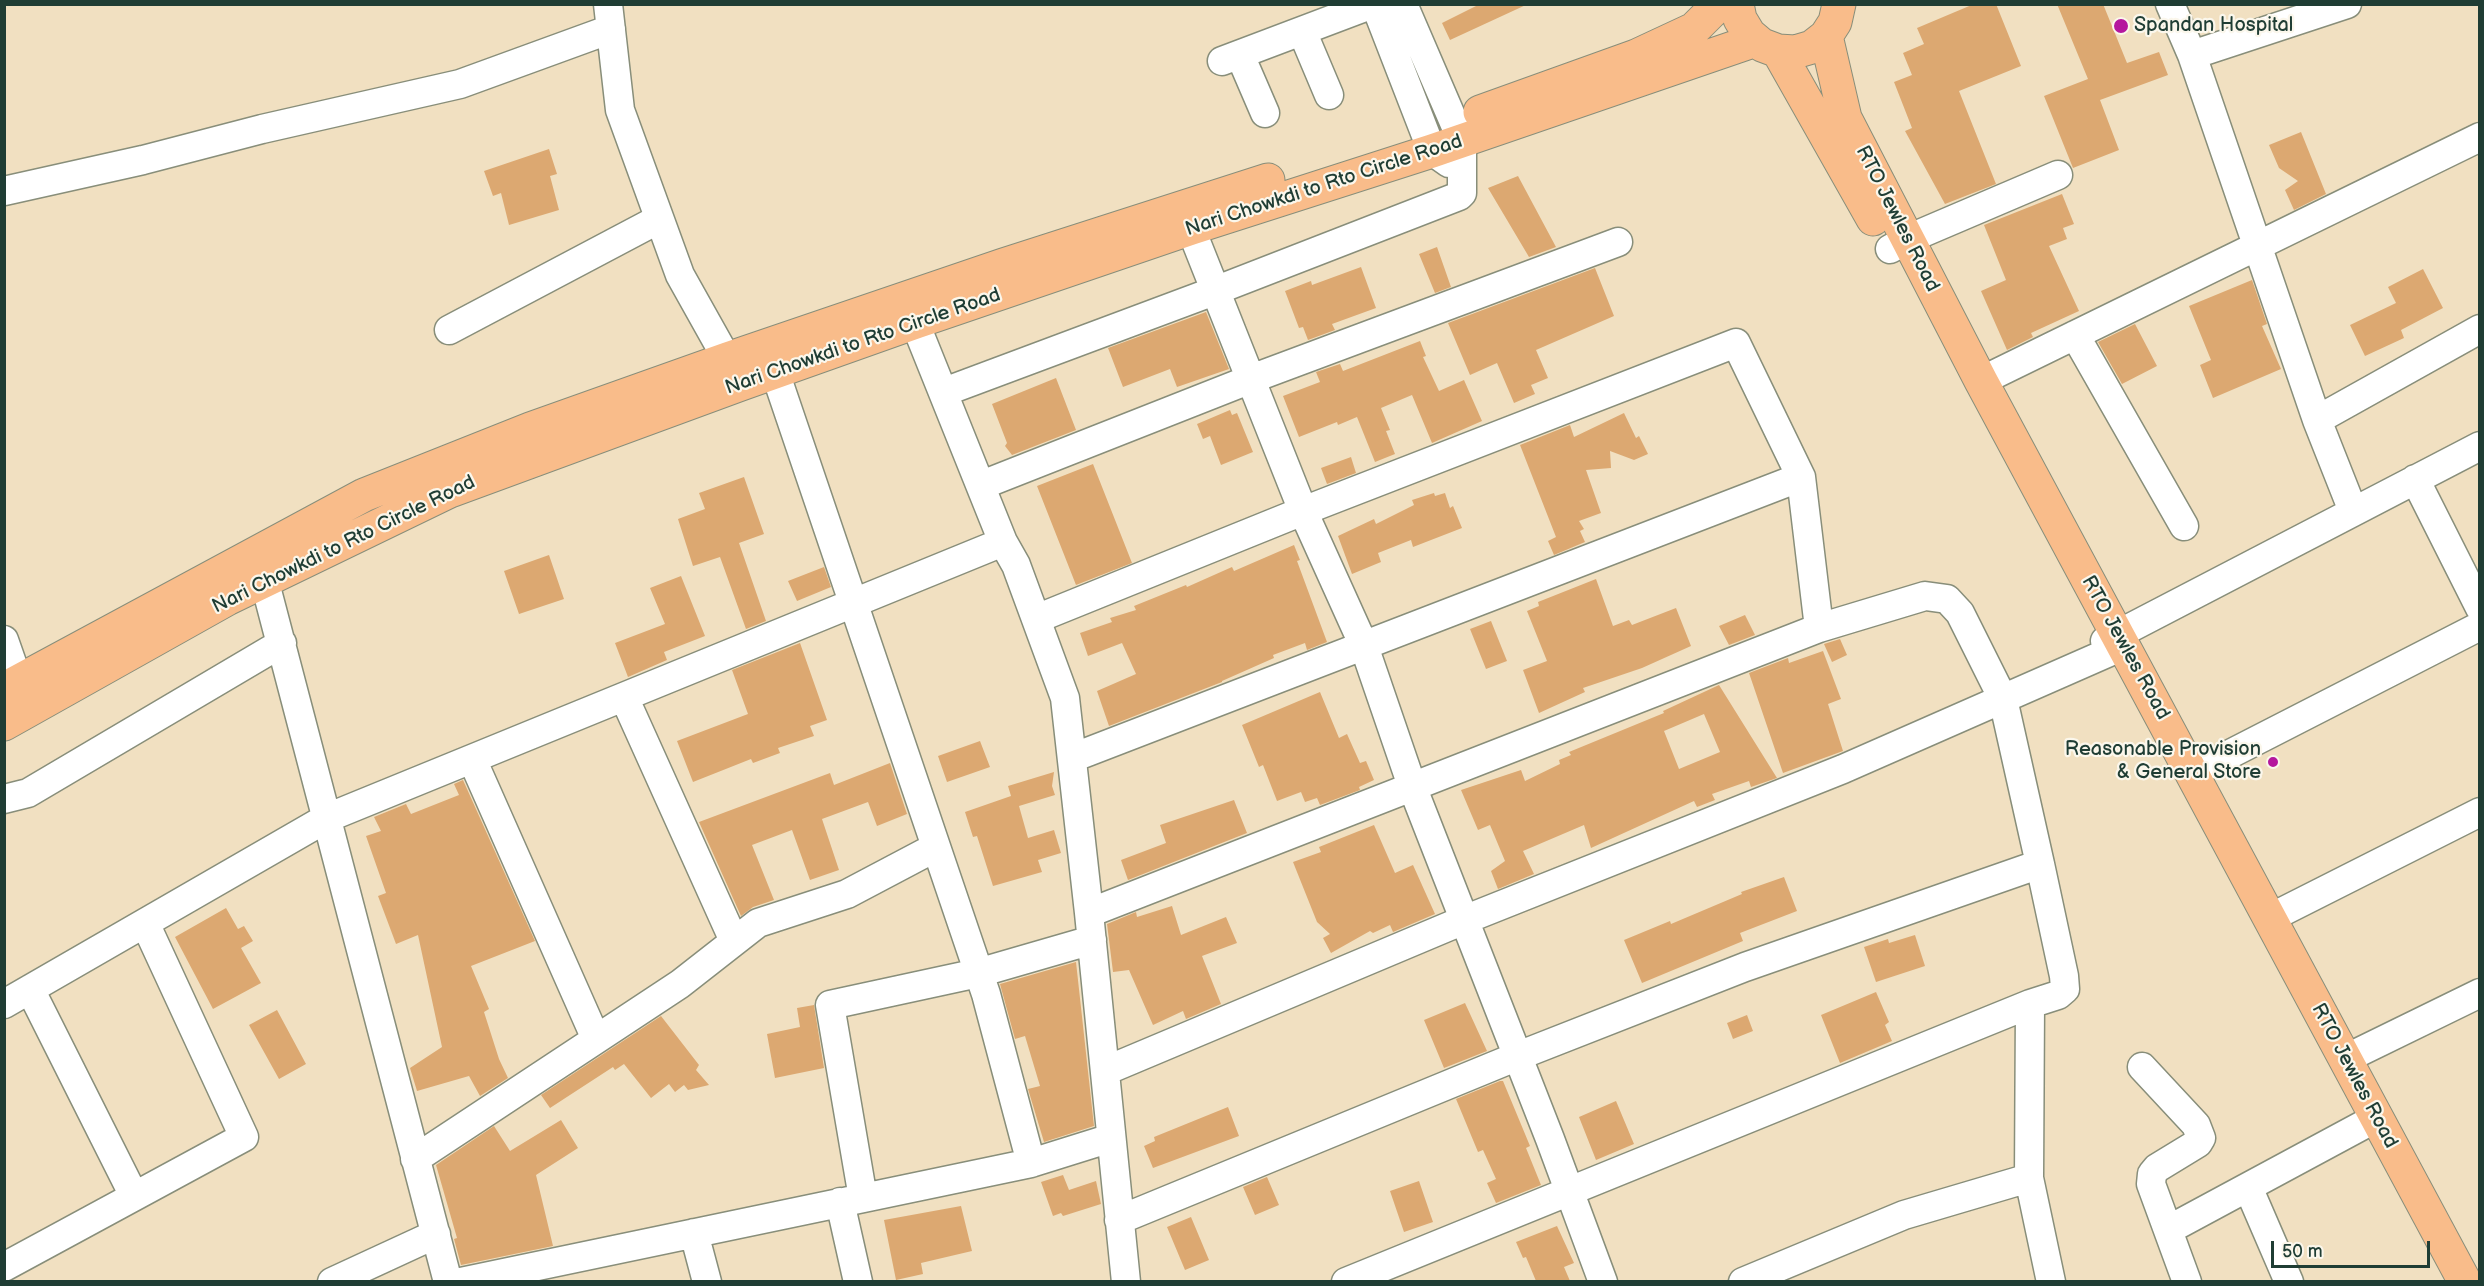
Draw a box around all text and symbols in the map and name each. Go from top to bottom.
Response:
place label: Spandan Hospital [2134,14,2293,38]
marker: Spandan Hospital [2112,17,2130,35]
street label: Nari Chowkdi to Rto Circle Road [1183,130,1465,242]
street label: RTO Jewles Road [1850,142,1944,296]
street label: Nari Chowkdi to Rto Circle Road [722,283,1004,401]
street label: Nari Chowkdi to Rto Circle Road [209,471,479,619]
street label: RTO Jewles Road [2076,572,2174,724]
place label: Reasonable Provision & General Store [2065,738,2261,785]
marker: Reasonable Provision & General Store [2266,755,2280,769]
street label: RTO Jewles Road [2306,999,2402,1153]
scale bar [2274,1229,2433,1267]
text: 50 m [2282,1241,2323,1262]

